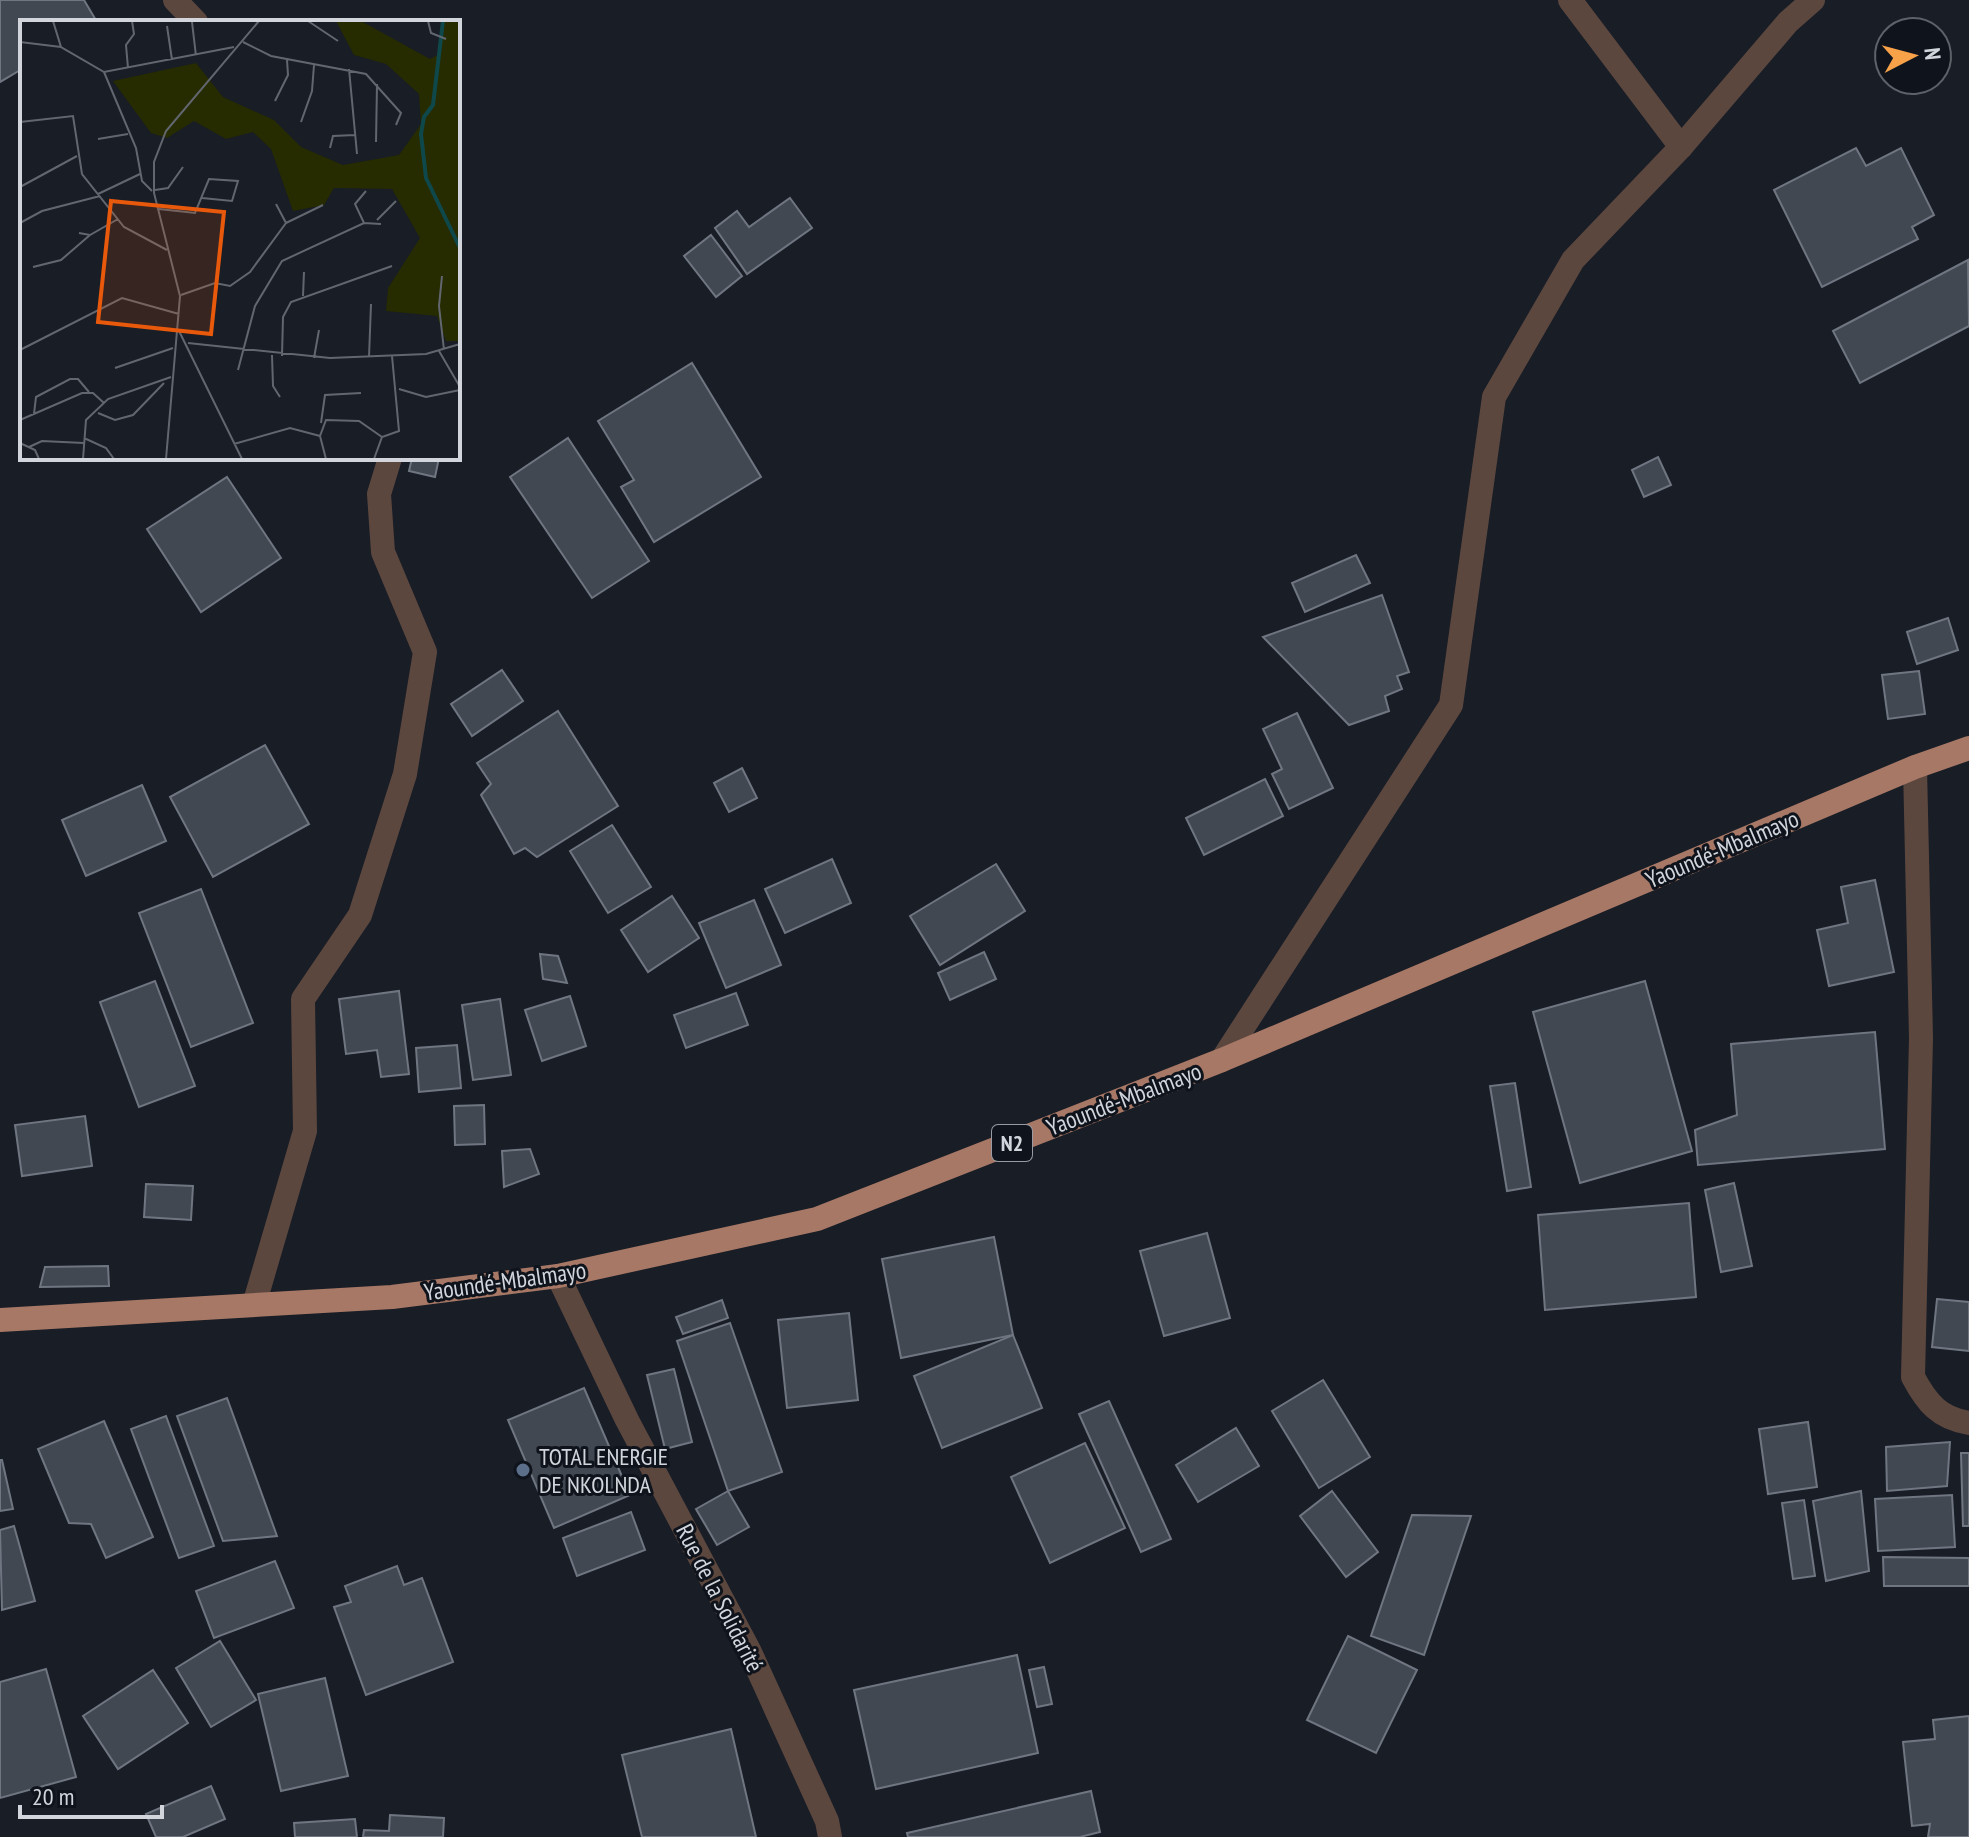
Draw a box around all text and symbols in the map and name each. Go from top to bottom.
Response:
north arrow [1873,16,1953,96]
inset map [20,20,460,460]
text: N [1918,47,1947,61]
street label: Yaoundé-Mbalmayo [1641,803,1803,895]
street label: Yaoundé-Mbalmayo [1042,1055,1206,1143]
road number: N2 [992,1125,1032,1161]
street label: Yaoundé-Mbalmayo [422,1254,588,1308]
place label: TOTAL ENERGIE DE NKOLNDA [539,1441,668,1500]
marker: TOTAL ENERGIE DE NKOLNDA [514,1461,532,1479]
street label: Rue de la Solidarité [669,1519,771,1677]
scale bar [20,1769,162,1819]
text: 20 m [32,1781,74,1812]

